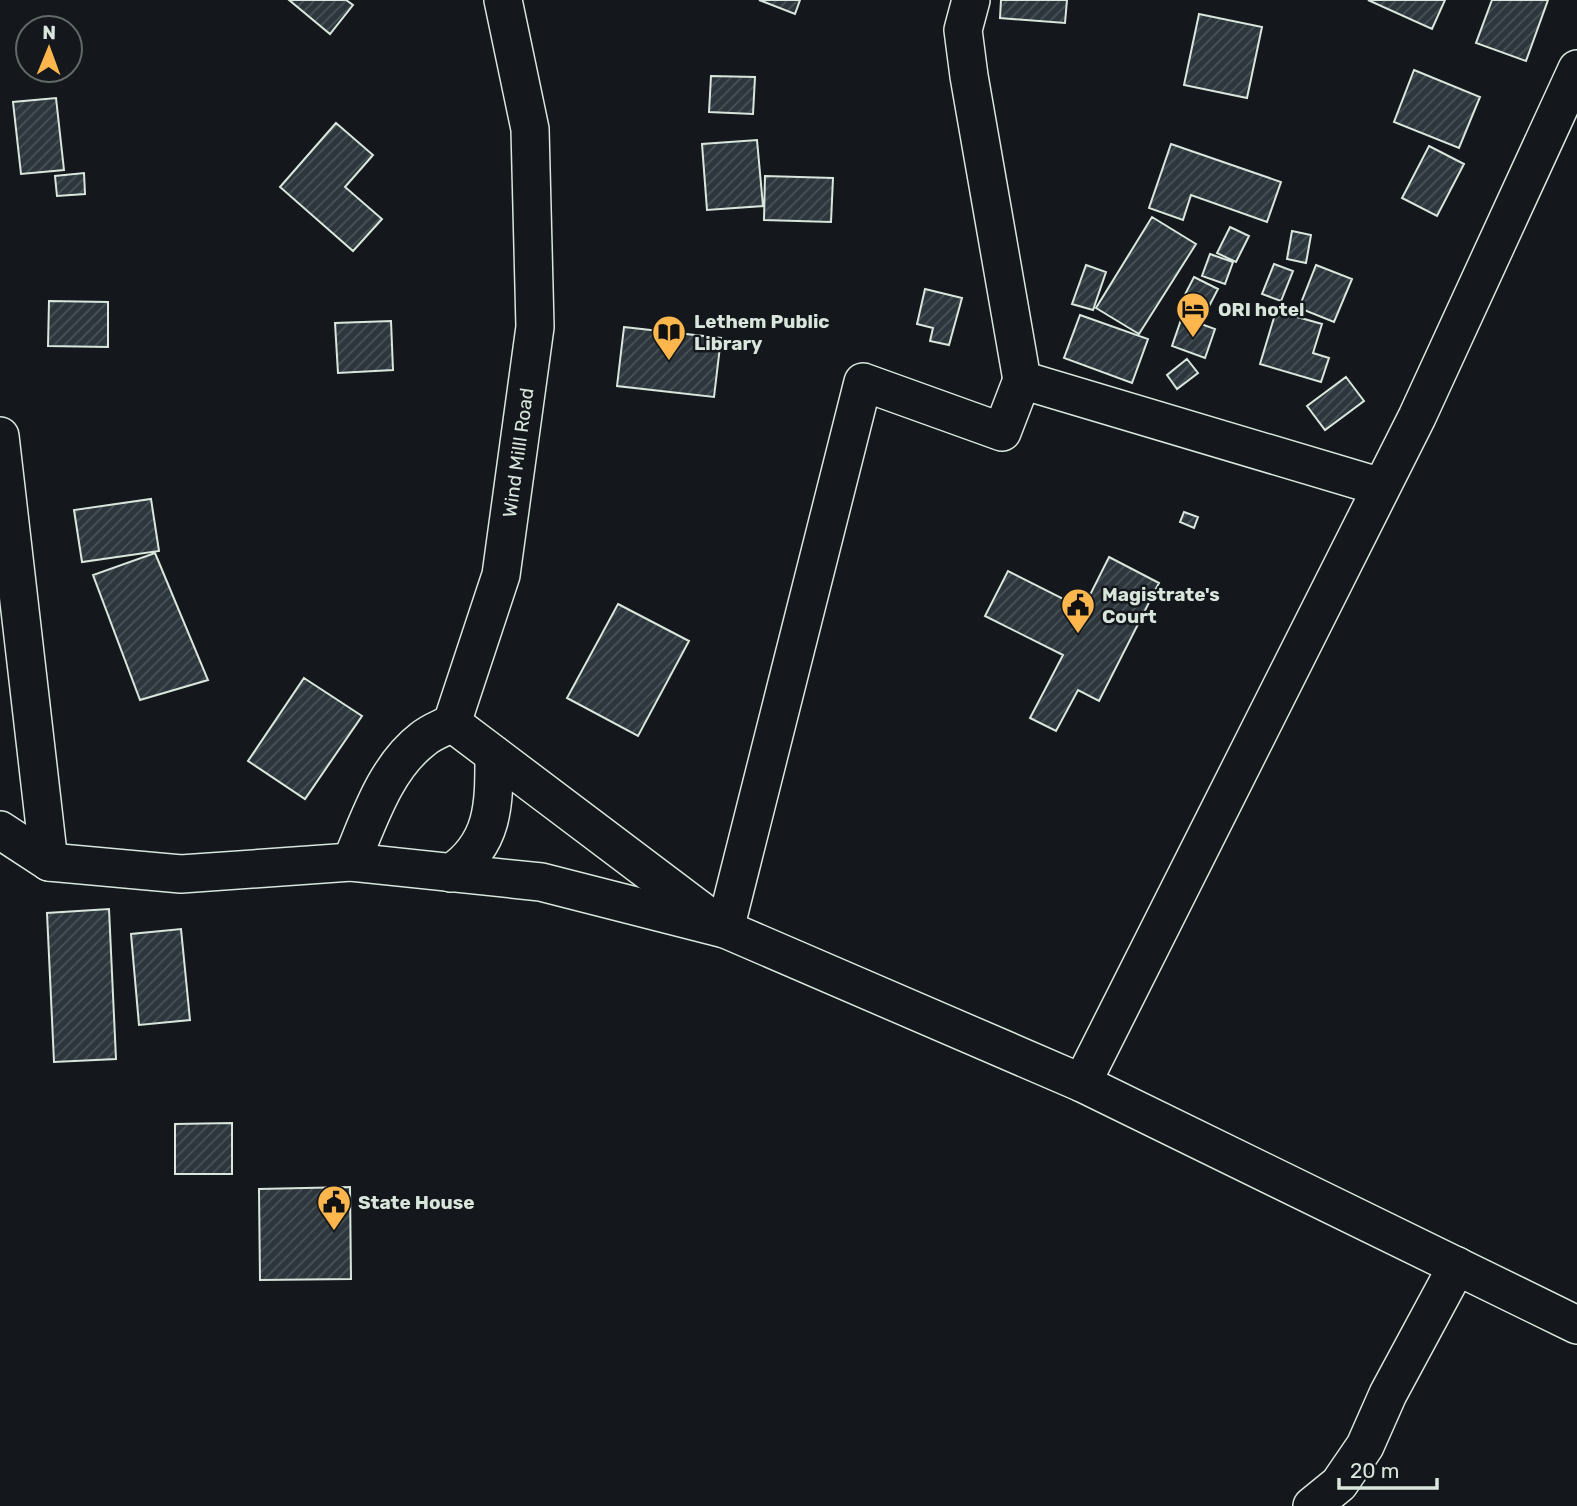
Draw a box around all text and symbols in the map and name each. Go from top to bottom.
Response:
north arrow [14,14,84,84]
text: N [42,21,56,44]
hotel icon: ORI hotel [1174,290,1212,339]
place label: ORI hotel [1218,298,1304,321]
place label: Lethem Public Library [694,310,830,355]
library icon: Lethem Public Library [650,313,688,362]
street label: Wind Milll Road [498,386,538,519]
place label: Magistrate's Court [1102,583,1220,628]
public building icon: Magistrate's Court [1059,586,1097,635]
public building icon: State House [315,1183,353,1232]
place label: State House [358,1191,475,1214]
scale bar [1339,1446,1437,1490]
text: 20 m [1350,1458,1399,1483]

